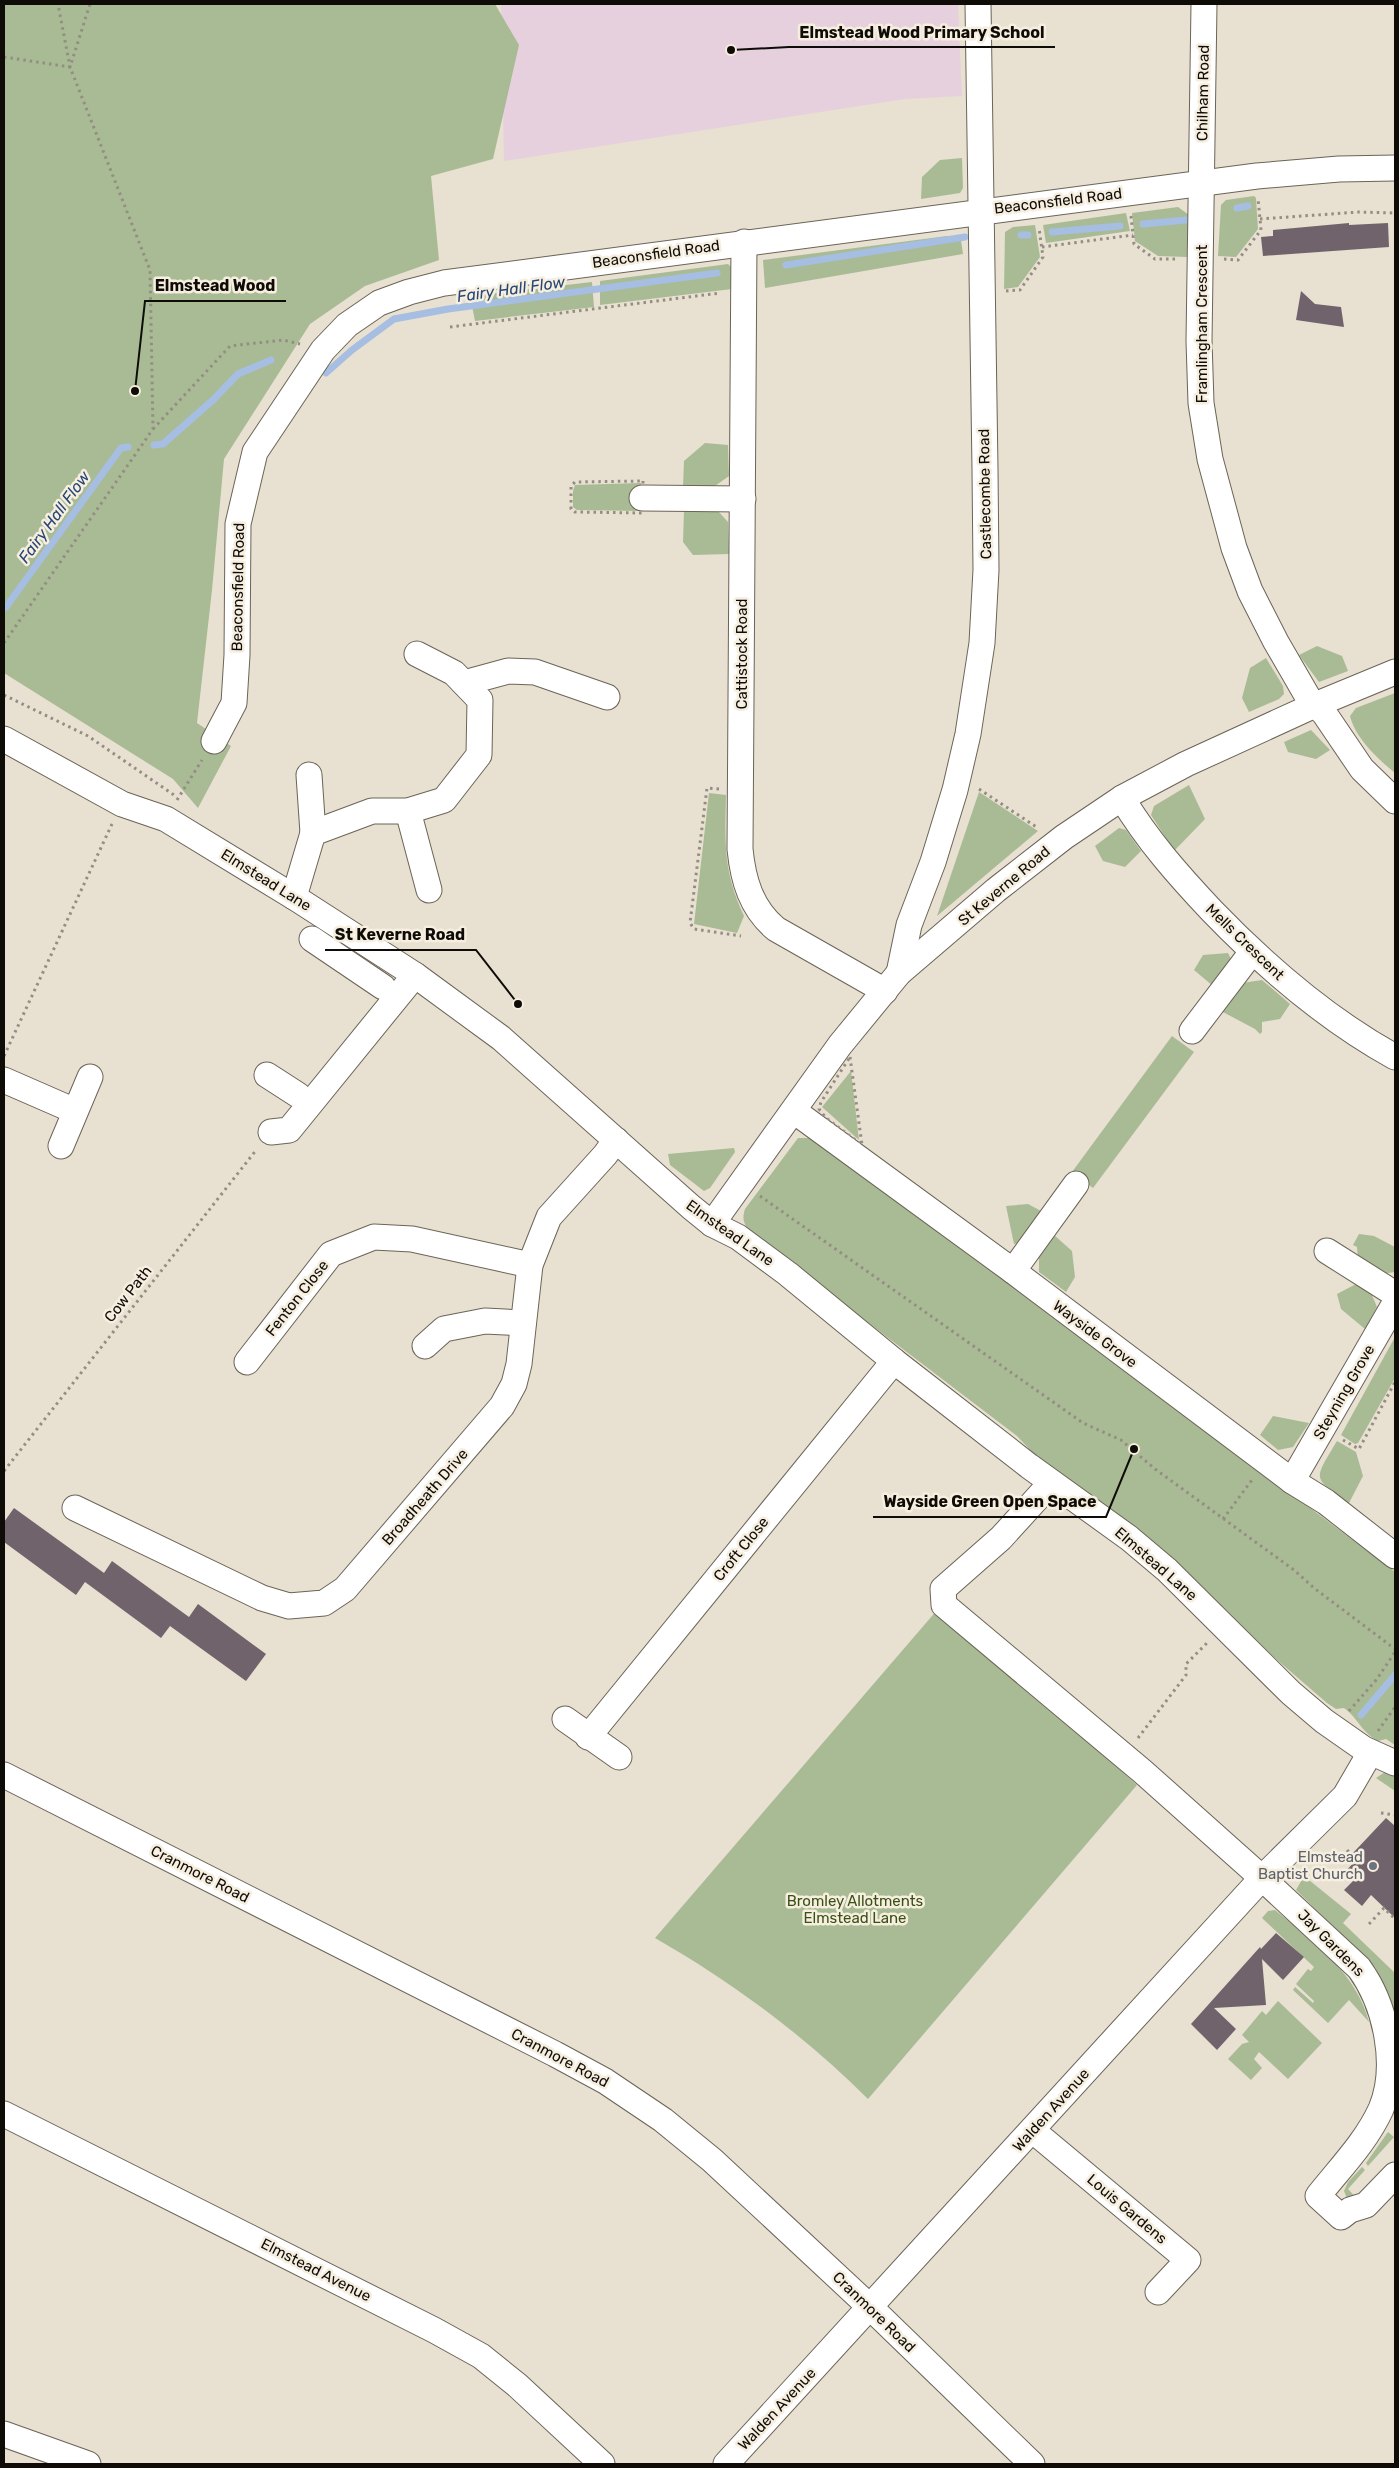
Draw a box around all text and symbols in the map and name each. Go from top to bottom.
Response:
callout: Elmstead Wood Primary School [789,16,1055,47]
text: Elmstead Wood Primary School [799,23,1045,42]
street label: Chilham Road [1193,45,1213,141]
street label: Beaconsfield Road [993,184,1123,218]
street label: Beaconsfield Road [591,236,721,272]
street label: Framlingham Crescent [1193,245,1211,403]
callout: Elmstead Wood [145,270,286,301]
water label: Fairy Hall Flow [456,272,566,306]
text: Elmstead Wood [155,276,275,295]
street label: Castlecombe Road [975,429,995,559]
water label: Fairy Hall Flow [14,467,94,567]
street label: Beaconsfield Road [228,522,248,652]
street label: Cattistock Road [733,599,751,709]
street label: St Keverne Road [954,842,1054,930]
street label: Elmstead Lane [218,845,314,915]
street label: Mells Crescent [1202,900,1288,984]
callout: St Keverne Road [325,919,476,950]
text: St Keverne Road [335,925,465,944]
street label: Elmstead Lane [683,1196,777,1270]
street label: Fenton Close [262,1256,332,1340]
street label: Cow Path [100,1262,156,1326]
street label: Wayside Grove [1049,1297,1141,1371]
street label: Steyning Grove [1310,1341,1378,1443]
street label: Broadheath Drive [378,1445,472,1549]
callout: Wayside Green Open Space [873,1486,1106,1517]
text: Wayside Green Open Space [883,1492,1097,1511]
street label: Croft Close [710,1513,772,1585]
street label: Elmstead Lane [1111,1523,1201,1605]
street label: Cranmore Road [148,1841,252,1907]
place label: Elmstead Baptist Church [1258,1848,1363,1883]
marker: Elmstead Baptist Church [1367,1860,1379,1872]
park label: Bromley Allotments Elmstead Lane [787,1892,924,1927]
street label: Jay Gardens [1294,1906,1368,1980]
street label: Cranmore Road [508,2025,612,2091]
street label: Walden Avenue [1009,2065,1093,2155]
street label: Louis Gardens [1083,2170,1171,2248]
street label: Elmstead Avenue [258,2235,374,2305]
street label: Cranmore Road [829,2268,919,2356]
street label: Walden Avenue [734,2364,820,2454]

